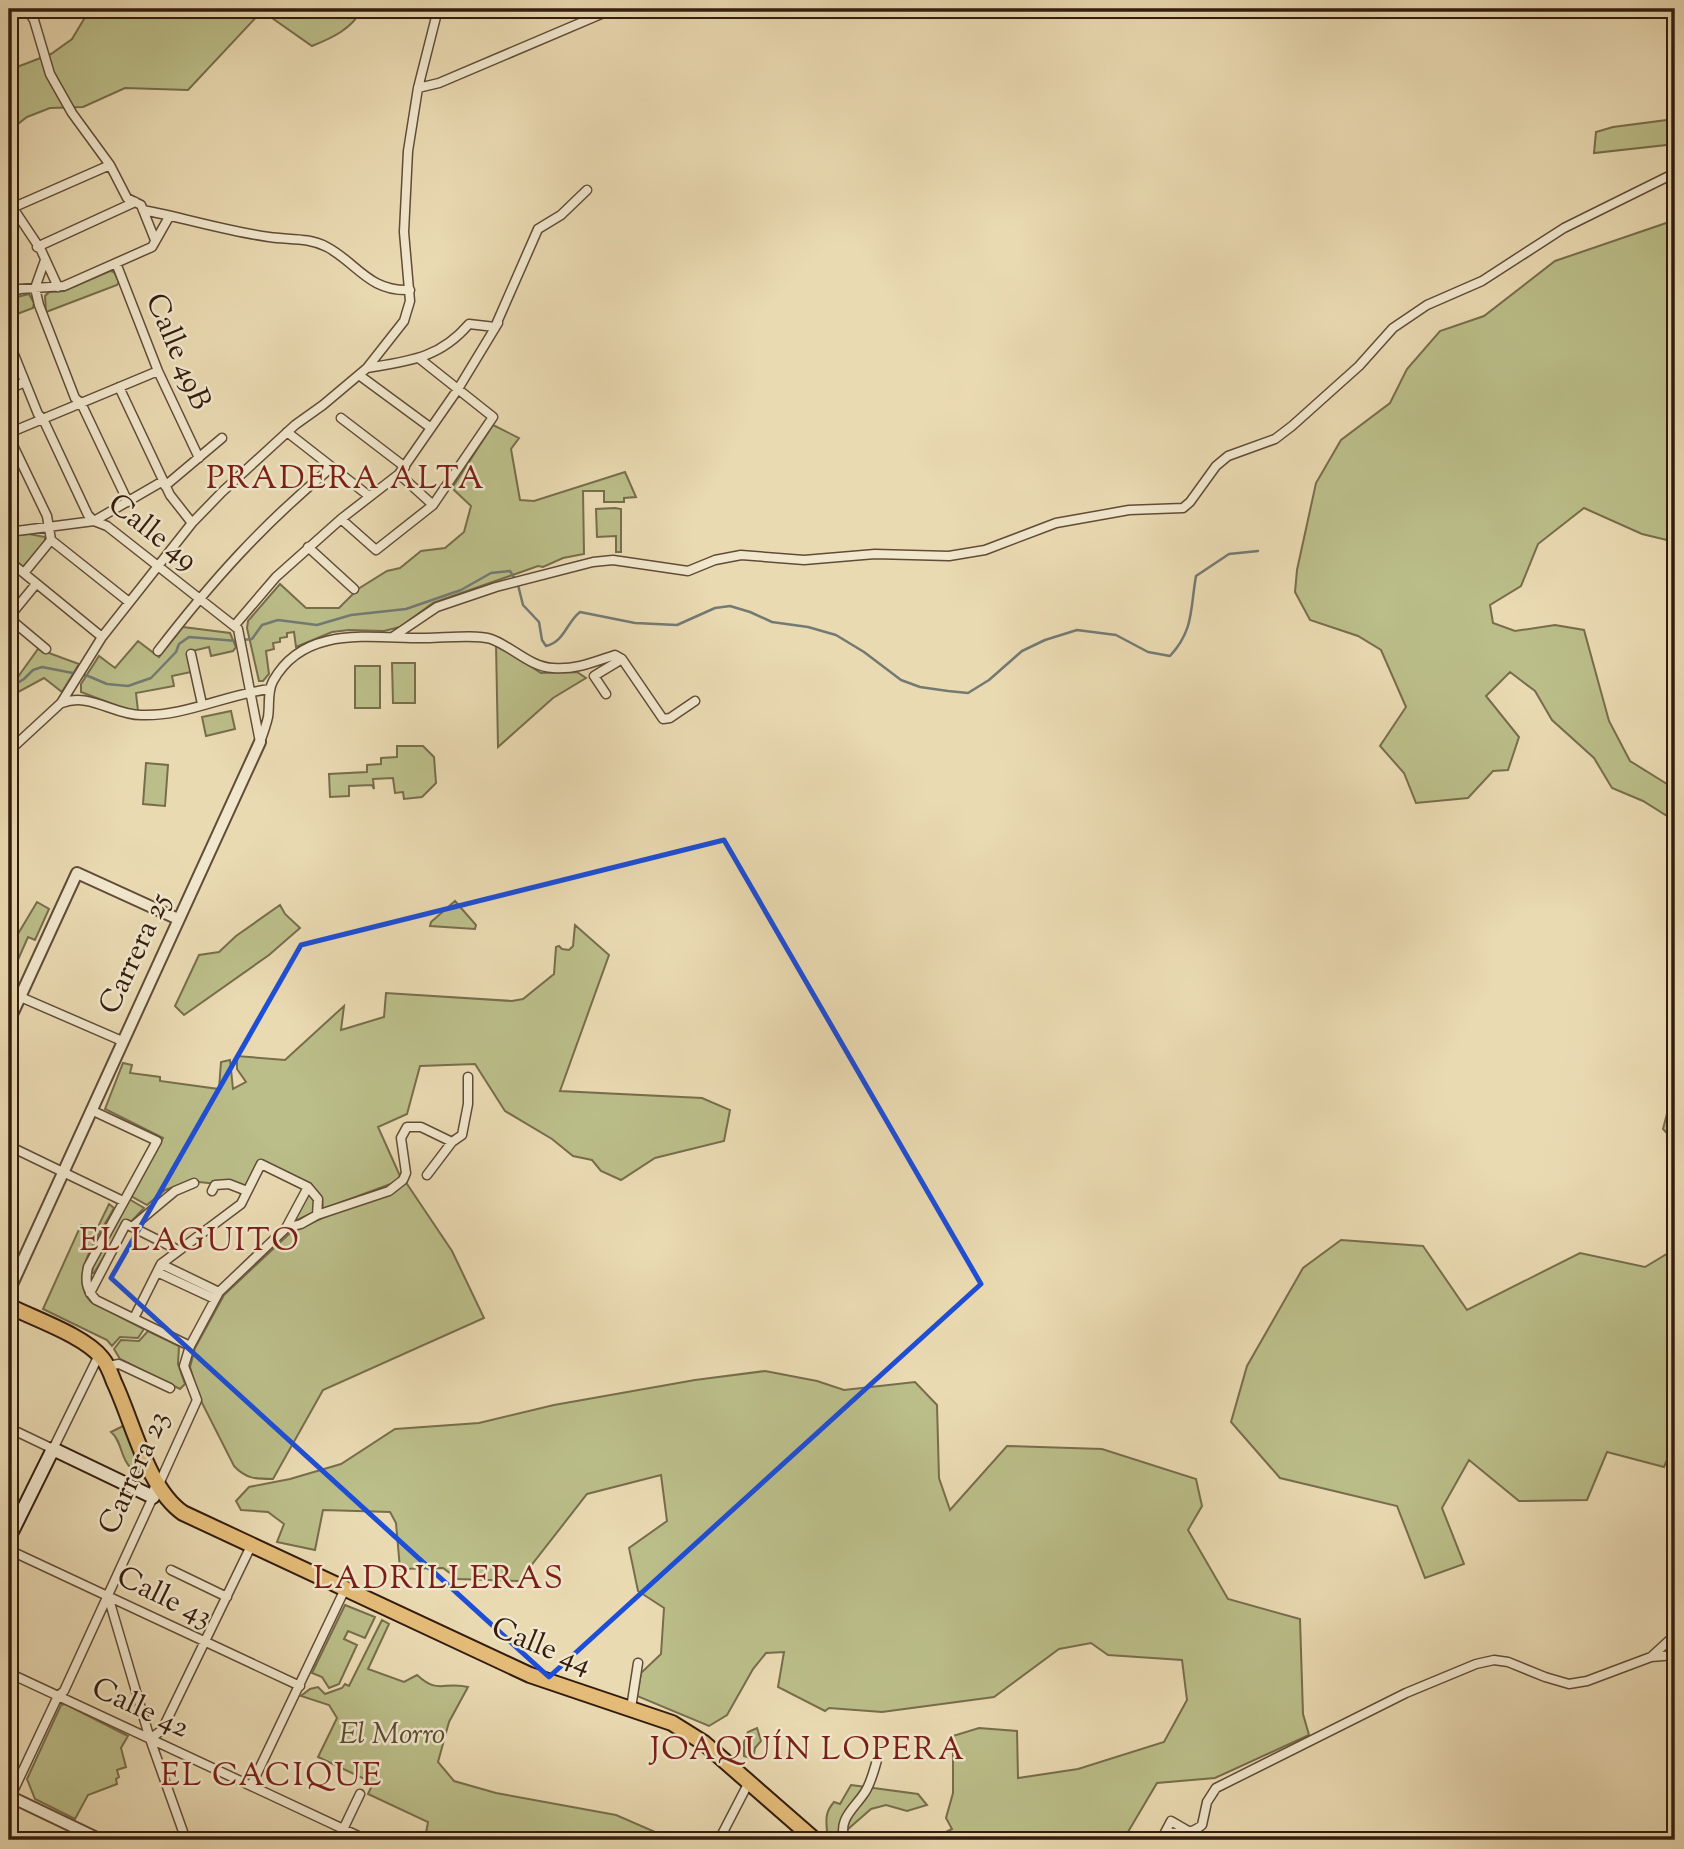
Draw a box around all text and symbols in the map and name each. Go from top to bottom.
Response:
street label: Calle 49B [133,287,221,417]
district label: PRADERA ALTA [206,457,486,503]
street label: Calle 49 [98,484,206,582]
street label: Carrera 25 [89,886,183,1022]
district label: EL LAGUITO [79,1219,301,1265]
street label: Carrera 23 [89,1404,181,1542]
street label: Calle 43 [109,1556,219,1640]
district label: LADRILLERAS [313,1557,565,1603]
street label: Calle 44 [484,1607,598,1687]
street label: Calle 42 [84,1668,196,1750]
park label: El Morro [339,1714,445,1757]
district label: JOAQUÍN LOPERA [648,1728,966,1774]
district label: EL CACIQUE [161,1754,383,1800]

